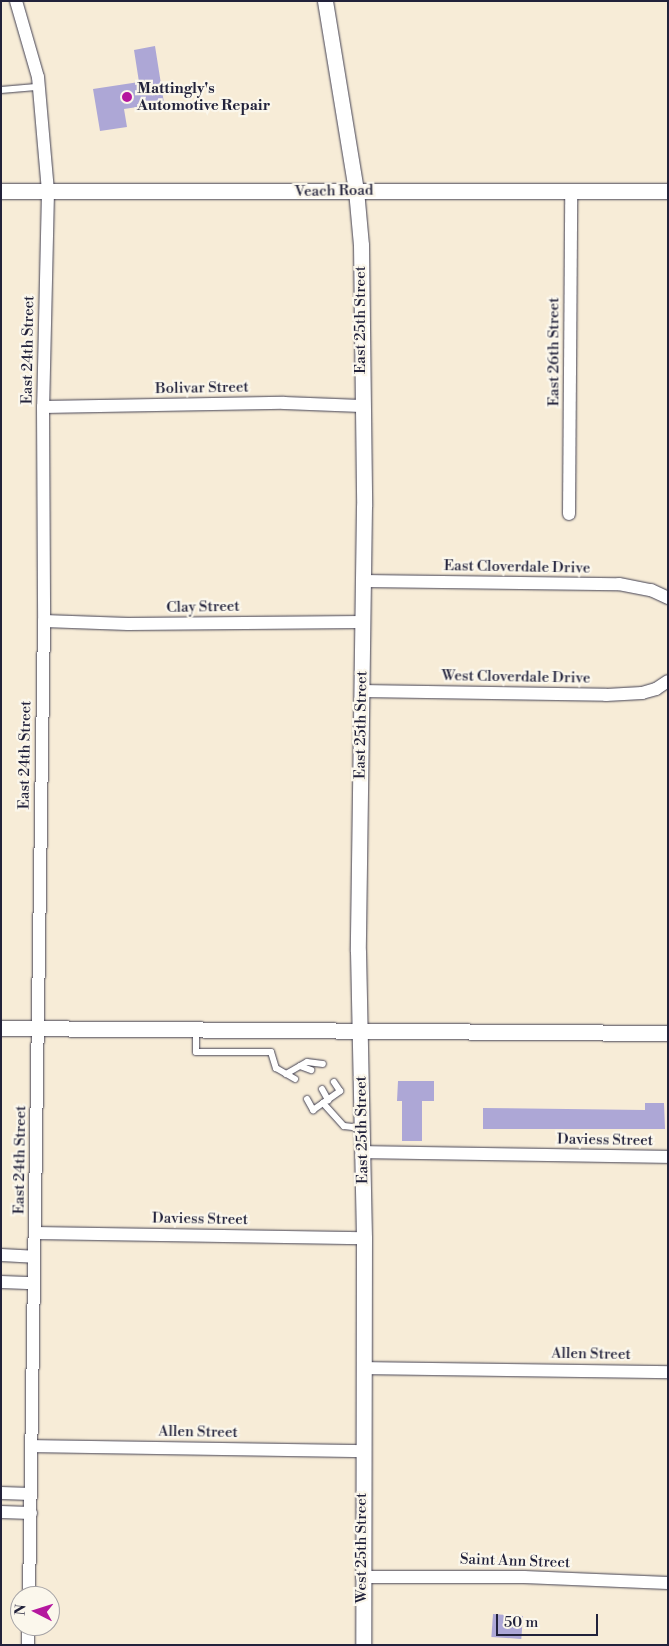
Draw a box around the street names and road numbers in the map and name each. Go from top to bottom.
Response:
street label: Veach Road [294,181,374,201]
street label: East 25th Street [352,266,370,374]
street label: East 24th Street [18,295,38,405]
street label: East 26th Street [545,298,563,406]
street label: Bolivar Street [155,378,249,398]
street label: East Cloverdale Drive [444,557,590,577]
street label: Clay Street [166,597,240,617]
street label: West Cloverdale Drive [441,667,591,687]
street label: East 25th Street [351,671,371,779]
street label: East 24th Street [15,700,35,810]
street label: East 25th Street [352,1076,372,1184]
street label: East 24th Street [10,1105,30,1215]
street label: Daviess Street [557,1130,653,1150]
street label: Daviess Street [152,1209,248,1229]
street label: Allen Street [551,1344,631,1364]
street label: Allen Street [158,1422,238,1442]
street label: West 25th Street [353,1493,371,1603]
street label: Saint Ann Street [459,1550,571,1572]

